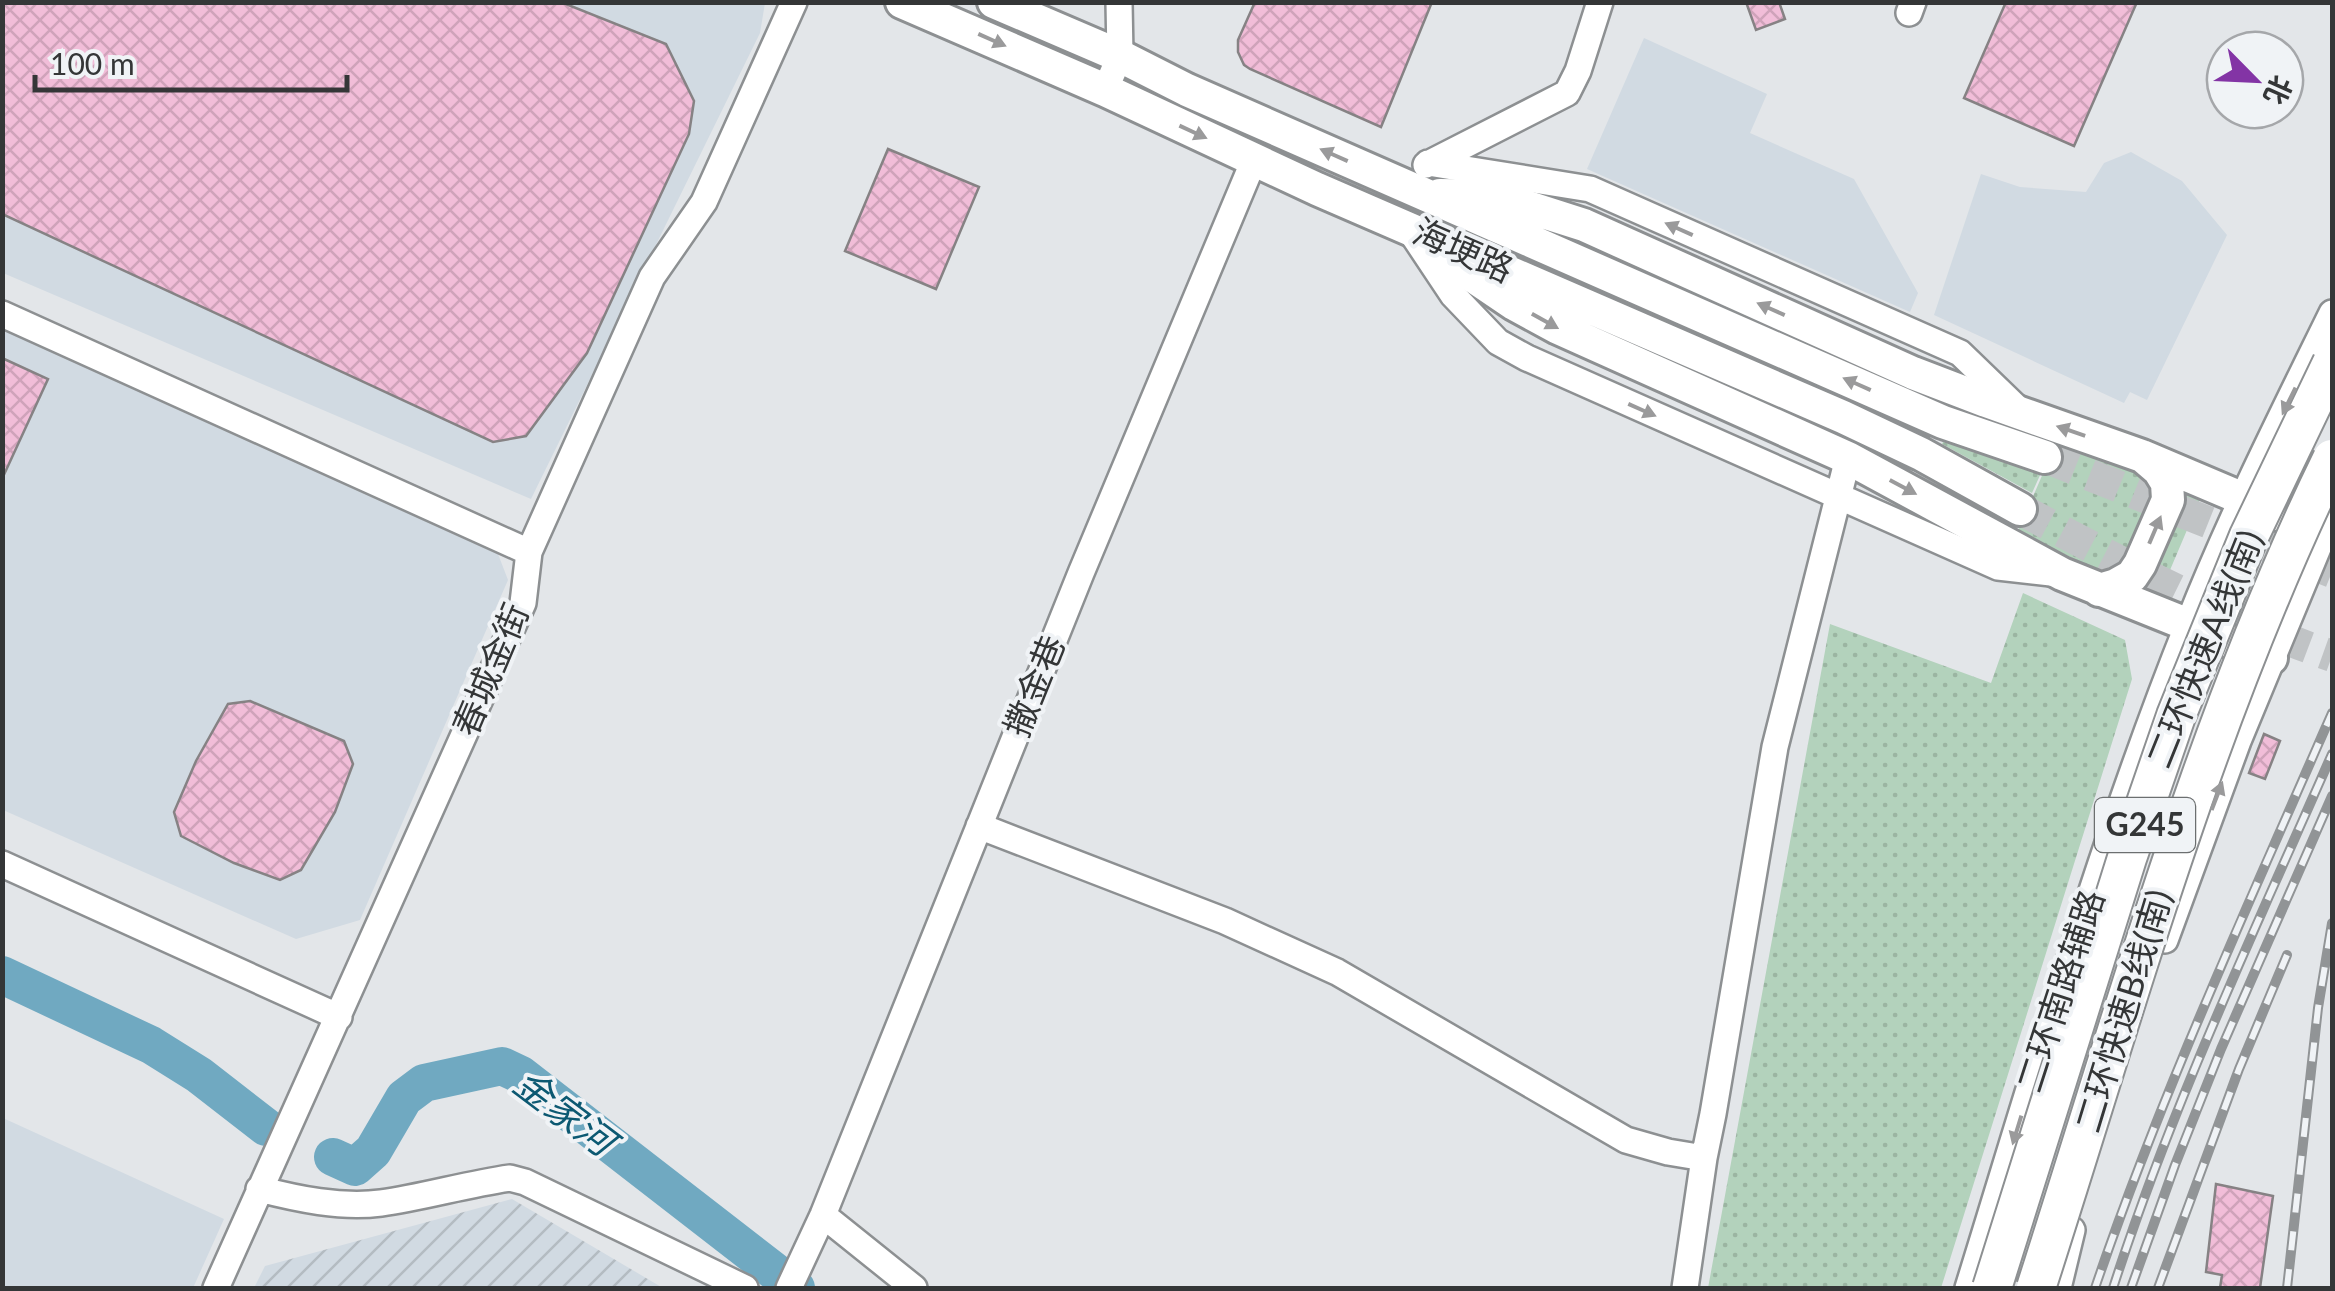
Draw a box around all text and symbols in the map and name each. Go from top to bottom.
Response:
scale bar [35,30,348,92]
north arrow [2205,30,2305,130]
one-way arrow [977,32,1007,48]
text: 100 m [50,45,135,81]
text: 北 [2258,71,2300,110]
one-way arrow [1179,123,1208,140]
one-way arrow [1319,147,1349,163]
street label: 海埂路 [1407,209,1520,290]
one-way arrow [1664,220,1693,237]
one-way arrow [1756,301,1785,317]
one-way arrow [1530,312,1559,329]
one-way arrow [1842,376,1872,392]
one-way arrow [2281,386,2298,415]
one-way arrow [1628,401,1657,418]
one-way arrow [2056,423,2086,438]
one-way arrow [1888,478,1917,495]
one-way arrow [2147,515,2163,545]
street label: 二环快速A线(南) [2136,523,2270,773]
street label: 春城金街 [442,597,536,742]
street label: 撒金巷 [994,629,1072,742]
one-way arrow [2210,781,2225,811]
road number: G245 [2095,798,2195,852]
street label: 二环南路辅路 [2007,884,2112,1097]
street label: 二环快速B线(南) [2065,884,2179,1137]
water label: 金家河 [506,1059,630,1168]
one-way arrow [2009,1116,2024,1146]

